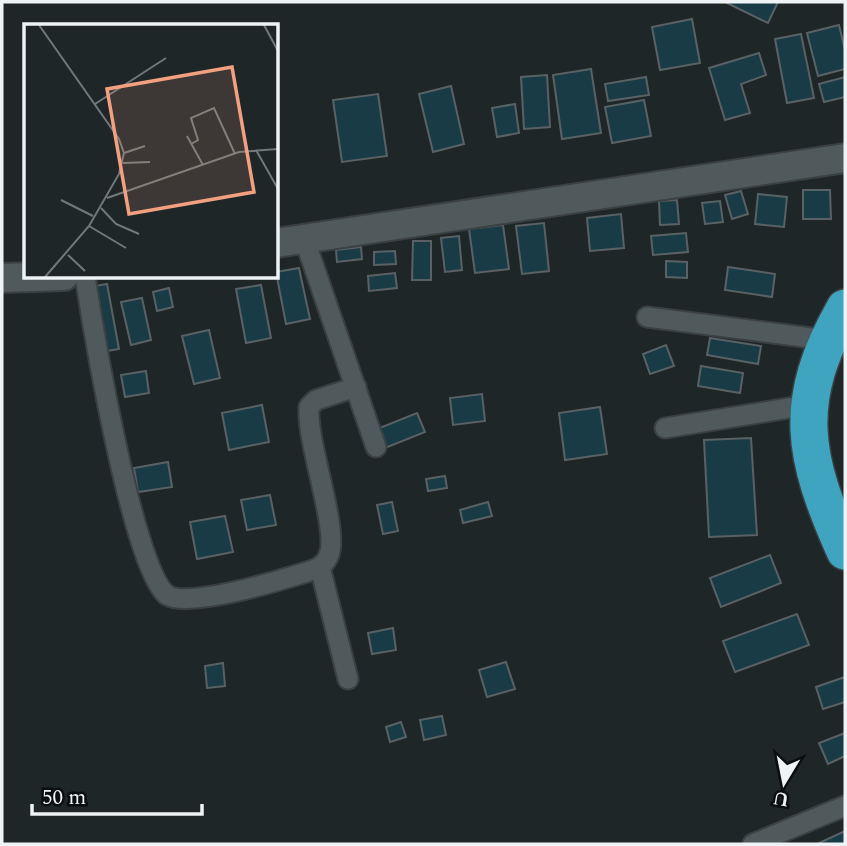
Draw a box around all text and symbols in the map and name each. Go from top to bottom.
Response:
inset map [24,24,278,278]
north arrow [749,748,819,818]
scale bar [32,772,201,816]
text: 50 m [42,782,86,814]
text: U [771,783,792,814]

